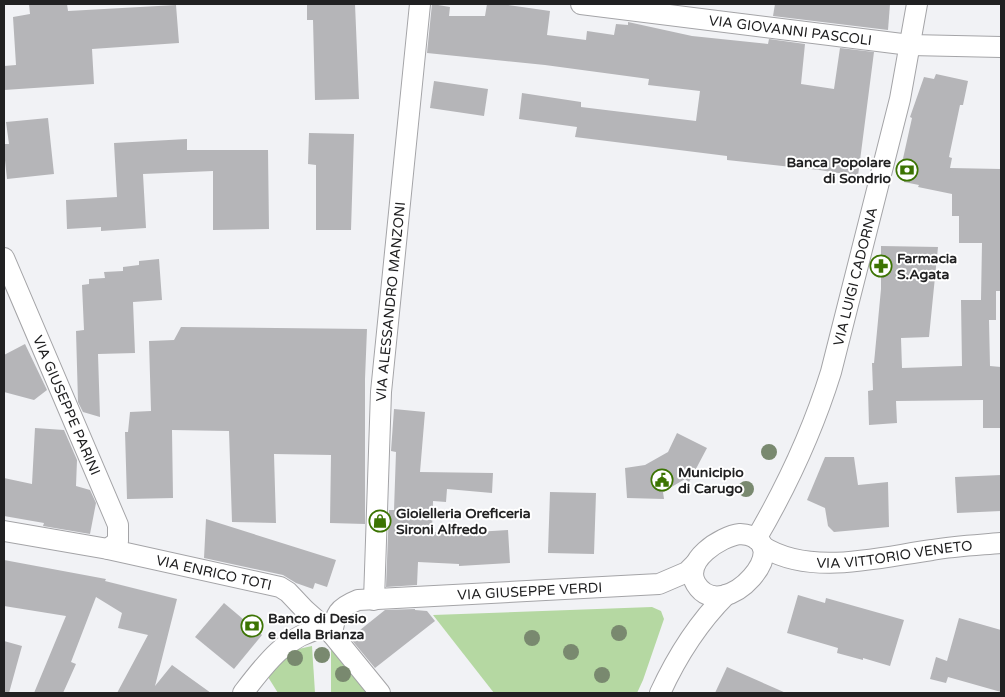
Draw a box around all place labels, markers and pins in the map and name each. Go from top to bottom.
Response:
place label: Banca Popolare di Sondrio [786,154,891,187]
bank icon: Banca Popolare di Sondrio [895,158,919,182]
place label: Farmacia S.Agata [897,250,957,283]
pharmacy icon: Farmacia S.Agata [869,254,893,278]
place label: Municipio di Carugo [678,464,744,497]
public building icon: Municipio di Carugo [650,468,674,492]
place label: Gioielleria Oreficeria Sironi Alfredo [396,505,531,538]
shop icon: Gioielleria Oreficeria Sironi Alfredo [368,509,392,533]
place label: Banco di Desio e della Brianza [268,610,367,643]
bank icon: Banco di Desio e della Brianza [240,614,264,638]

